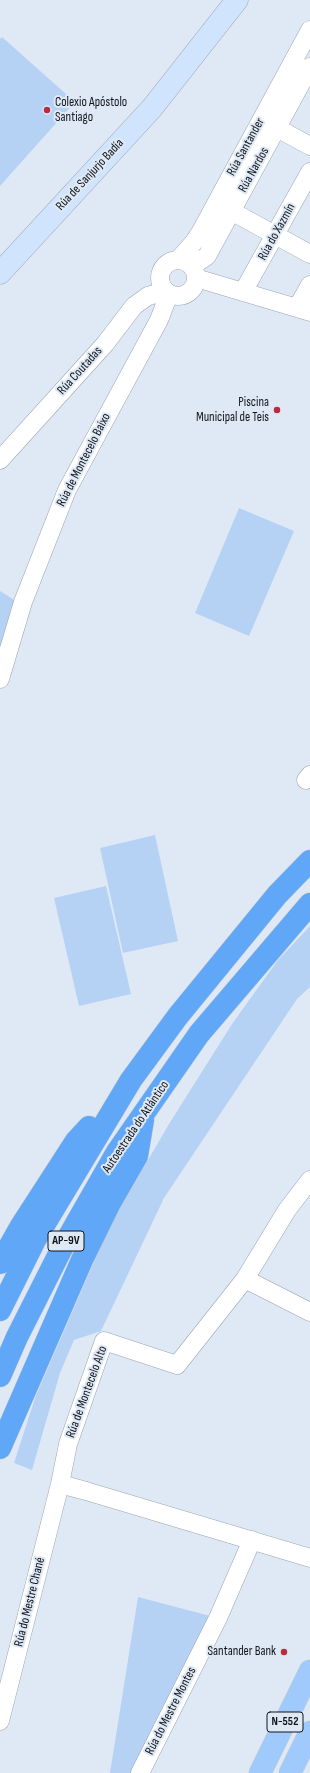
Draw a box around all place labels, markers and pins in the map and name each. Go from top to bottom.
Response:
place label: Colexio Apóstolo Santiago [55,95,127,126]
marker: Colexio Apóstolo Santiago [42,105,52,115]
place label: Piscina Municipal de Teis [196,395,269,426]
marker: Piscina Municipal de Teis [272,405,282,415]
place label: Santander Bank [208,1644,276,1660]
marker: Santander Bank [279,1647,289,1657]

